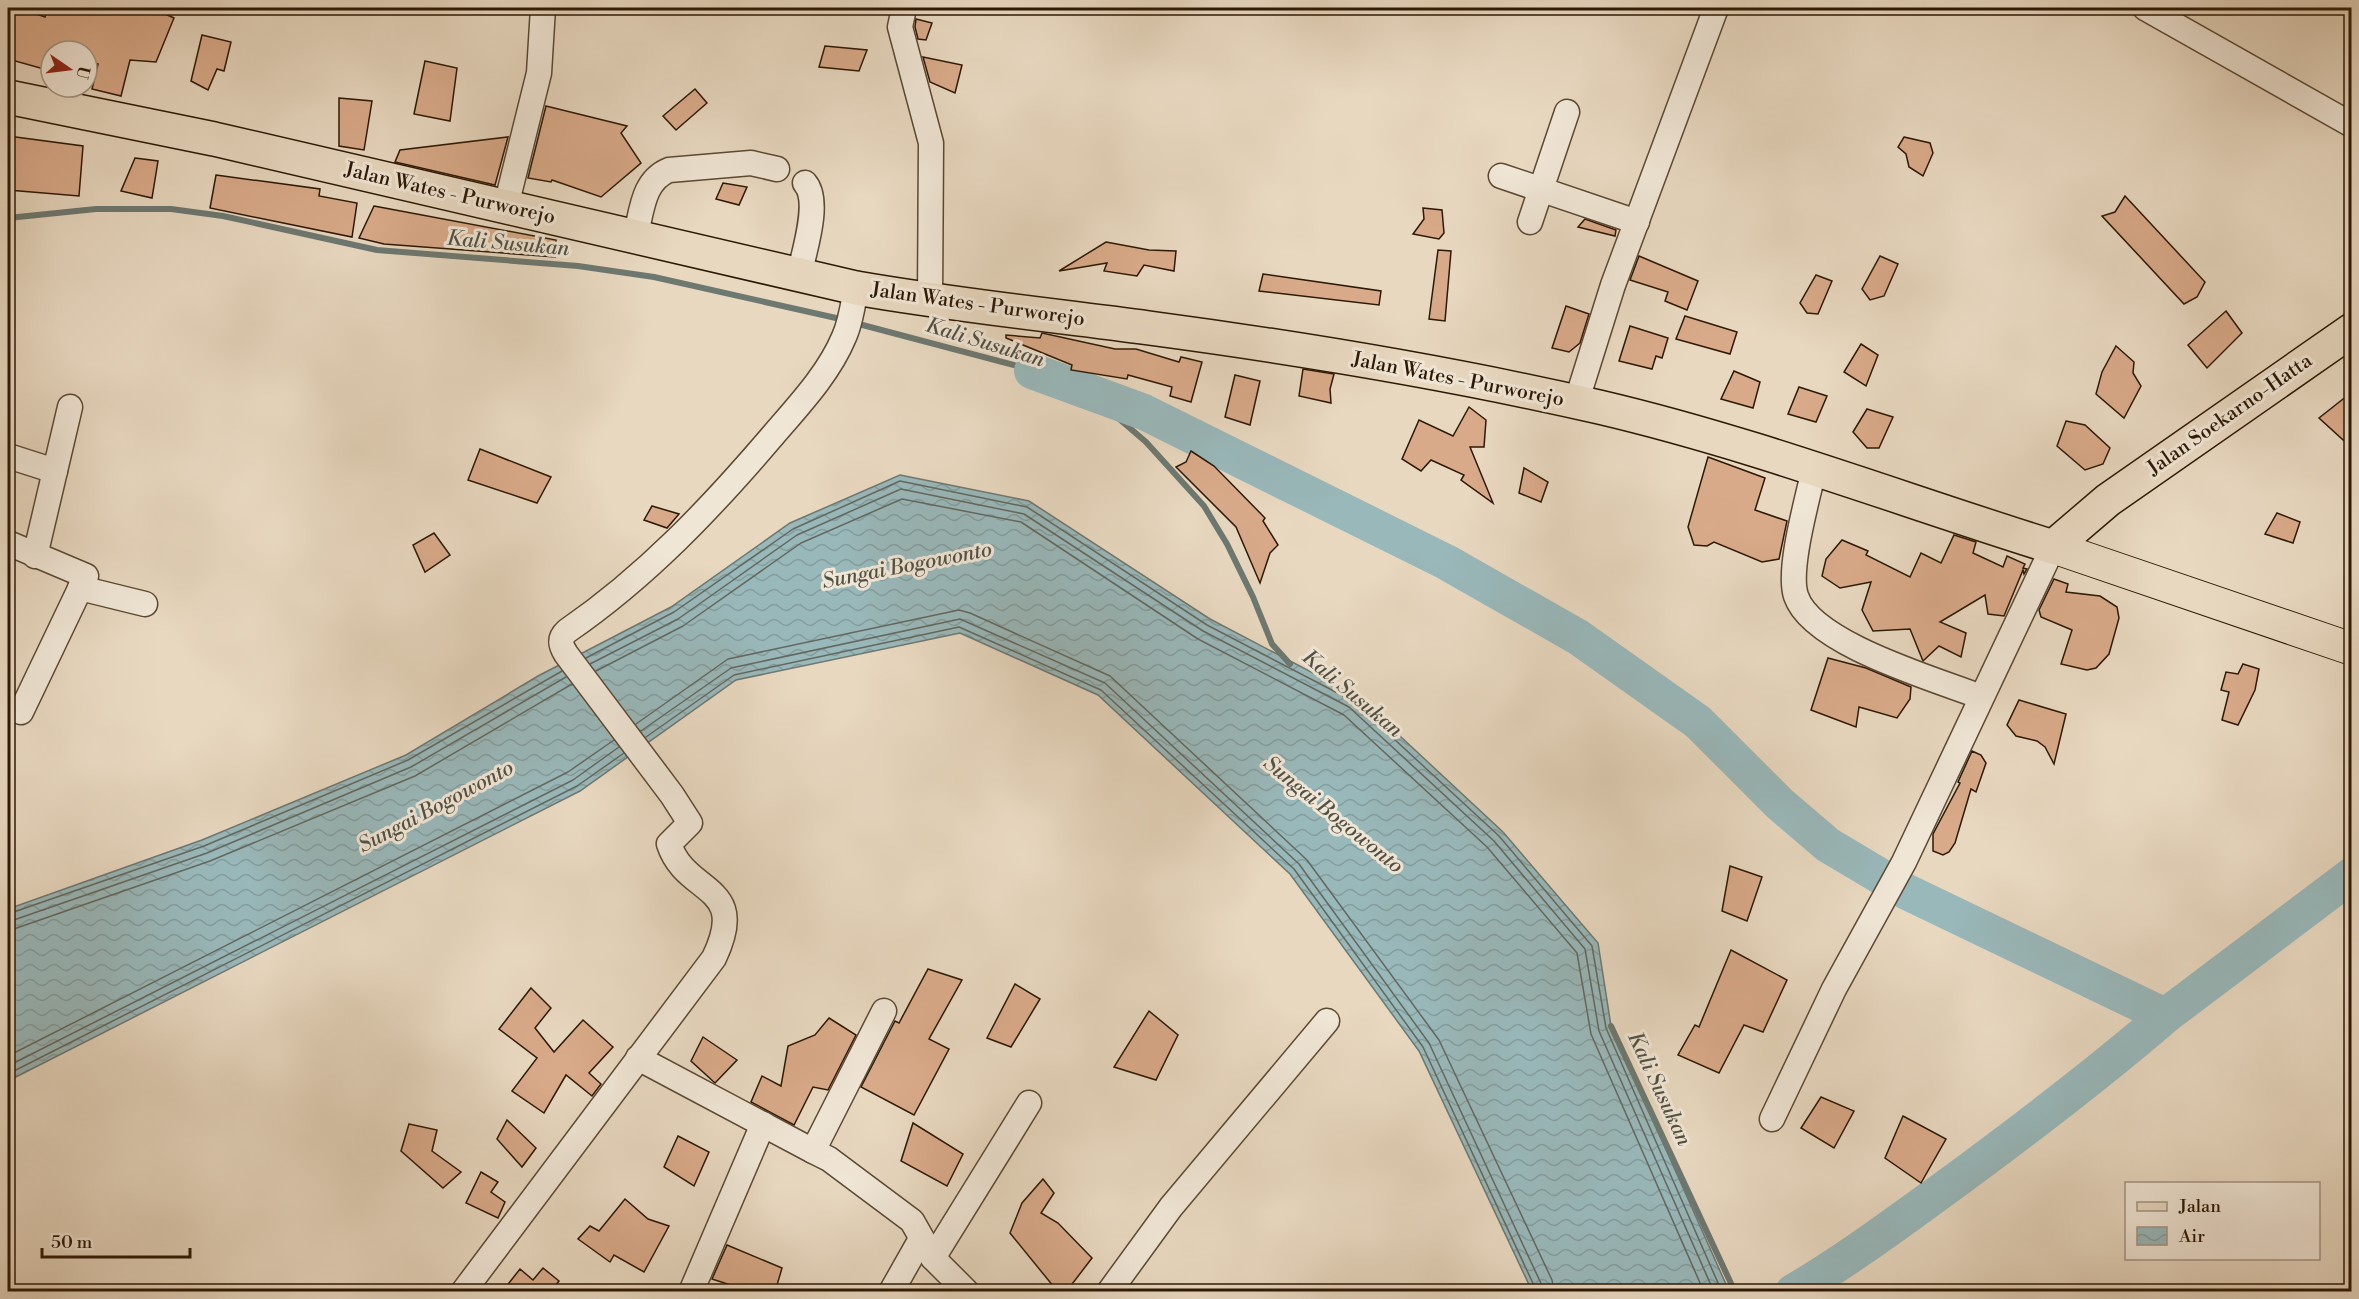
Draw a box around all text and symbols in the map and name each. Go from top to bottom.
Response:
north arrow [39,39,99,99]
text: U [71,64,94,81]
street label: Jalan Wates - Purworejo [341,157,558,230]
water label: Kali Susukan [446,226,571,262]
street label: Jalan Wates - Purworejo [869,277,1086,332]
water label: Kali Susukan [922,313,1048,373]
street label: Jalan Wates - Purworejo [1349,347,1566,413]
street label: Jalan Soekarno-Hatta [2142,348,2318,482]
water label: Sungai Bogowonto [820,537,994,595]
water label: Kali Susukan [1297,645,1408,744]
water label: Sungai Bogowonto [1258,751,1408,879]
water label: Sungai Bogowonto [354,755,518,859]
water label: Kali Susukan [1621,1028,1697,1150]
legend [2125,1182,2320,1260]
text: Jalan [2178,1195,2221,1218]
scale bar [42,1221,190,1259]
text: Air [2178,1225,2205,1248]
text: 50 m [51,1231,93,1254]

